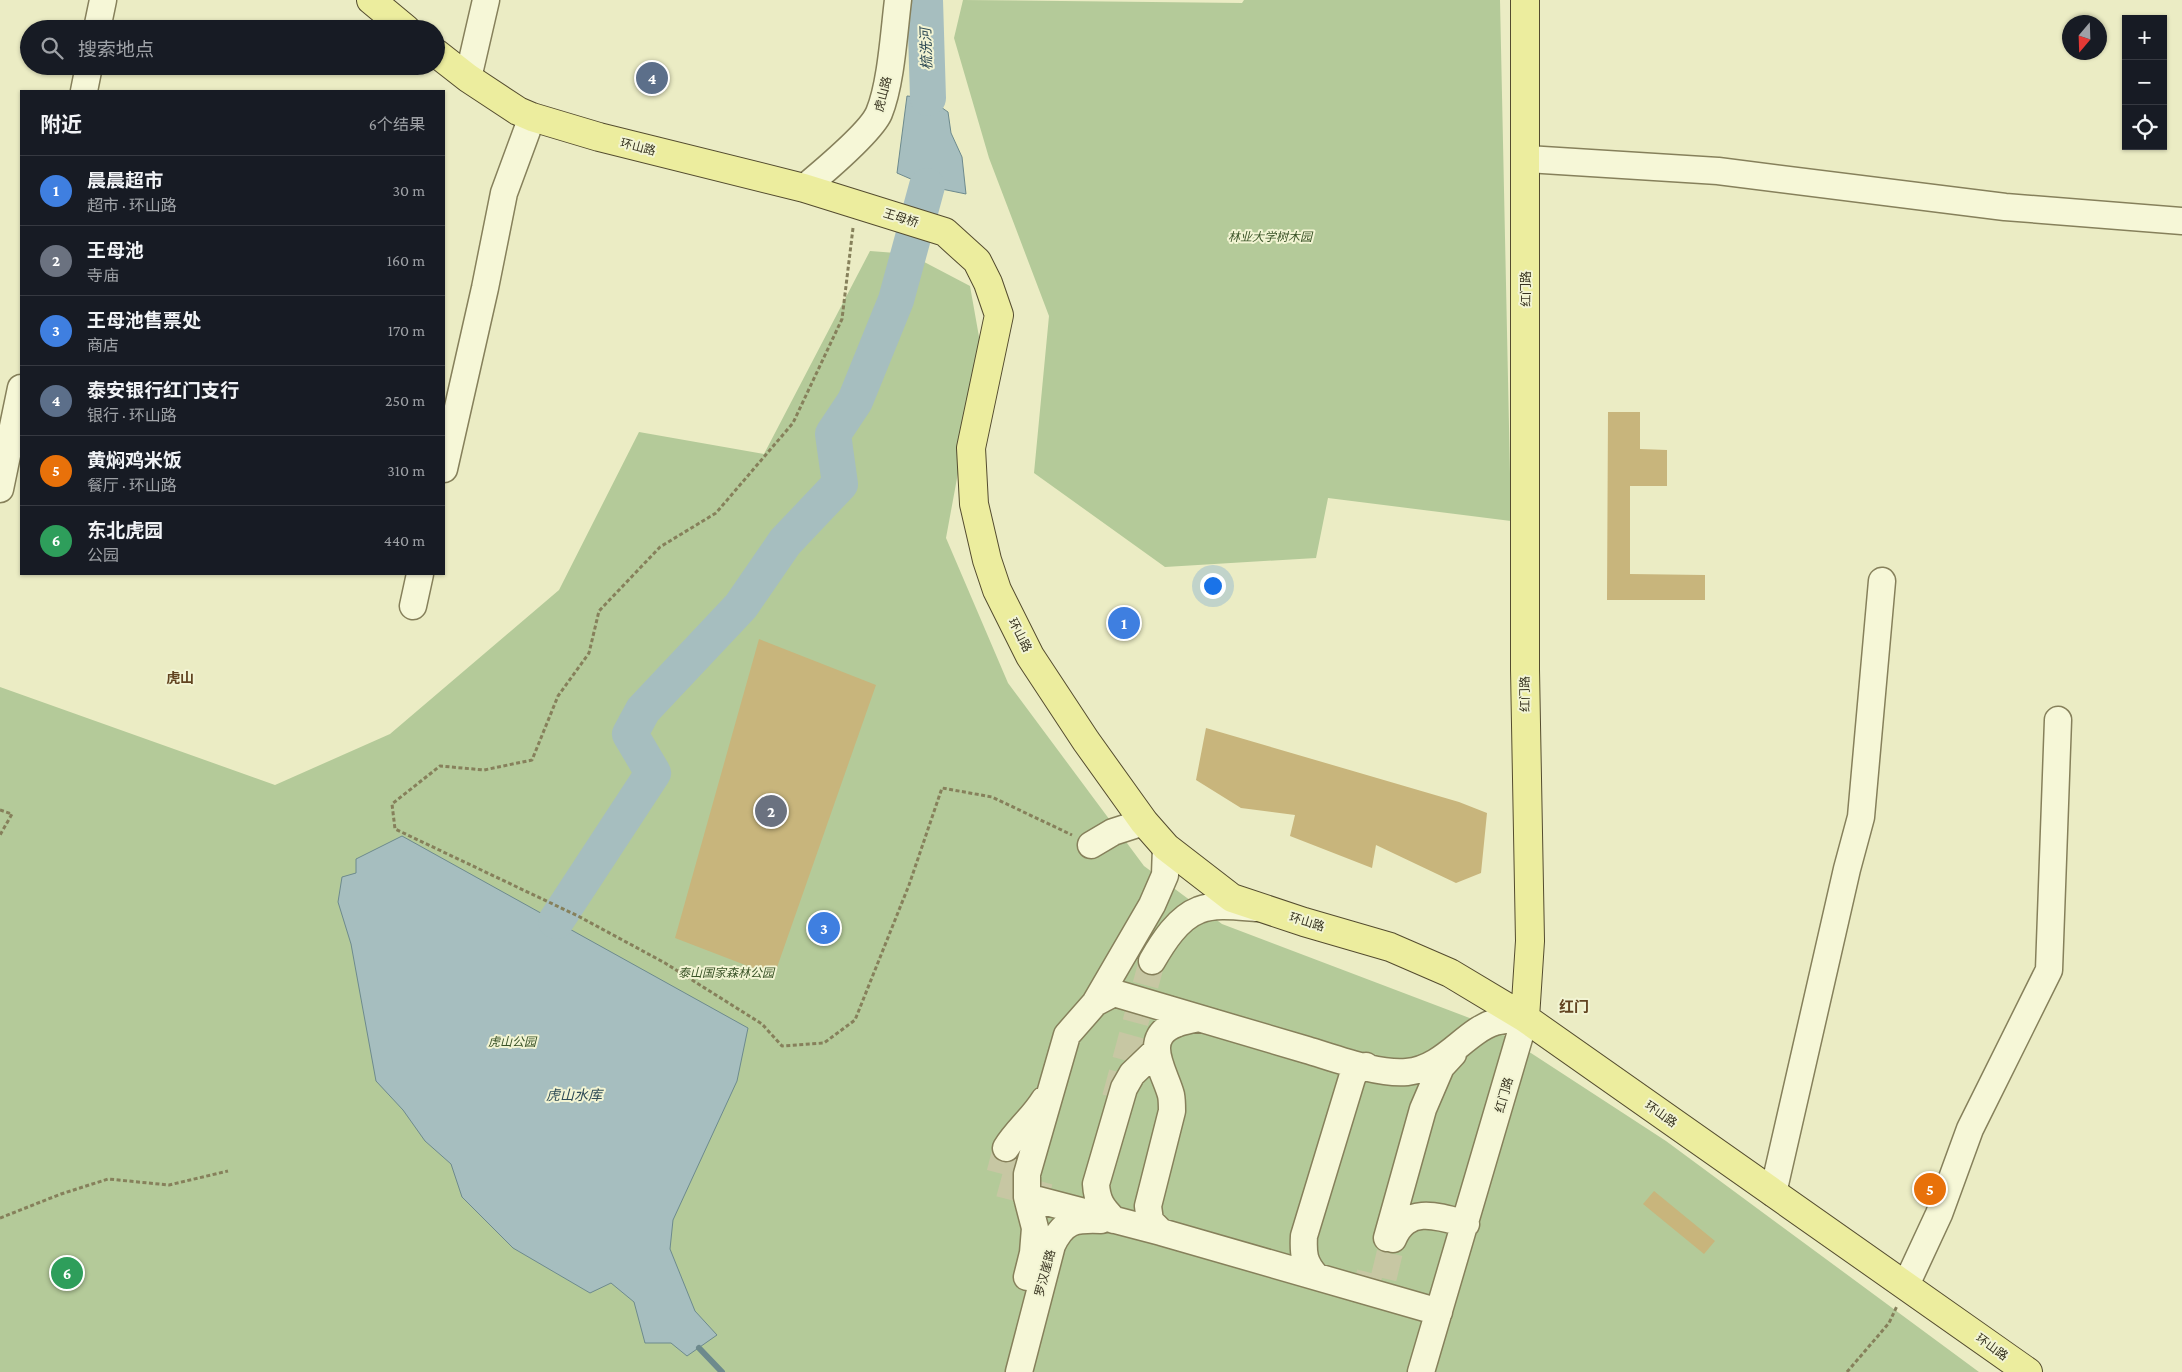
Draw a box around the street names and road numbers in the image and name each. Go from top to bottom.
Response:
street label: 虎山路 [872,75,894,113]
street label: 环山路 [619,136,657,158]
street label: 王母桥 [882,206,920,230]
street label: 红门路 [1519,271,1533,307]
street label: 环山路 [1006,616,1034,654]
street label: 红门路 [1518,676,1532,712]
street label: 环山路 [1288,910,1326,934]
street label: 红门路 [1492,1076,1516,1114]
street label: 环山路 [1642,1098,1680,1130]
street label: 罗汉崖路 [1032,1248,1058,1298]
street label: 环山路 [1973,1331,2011,1363]

